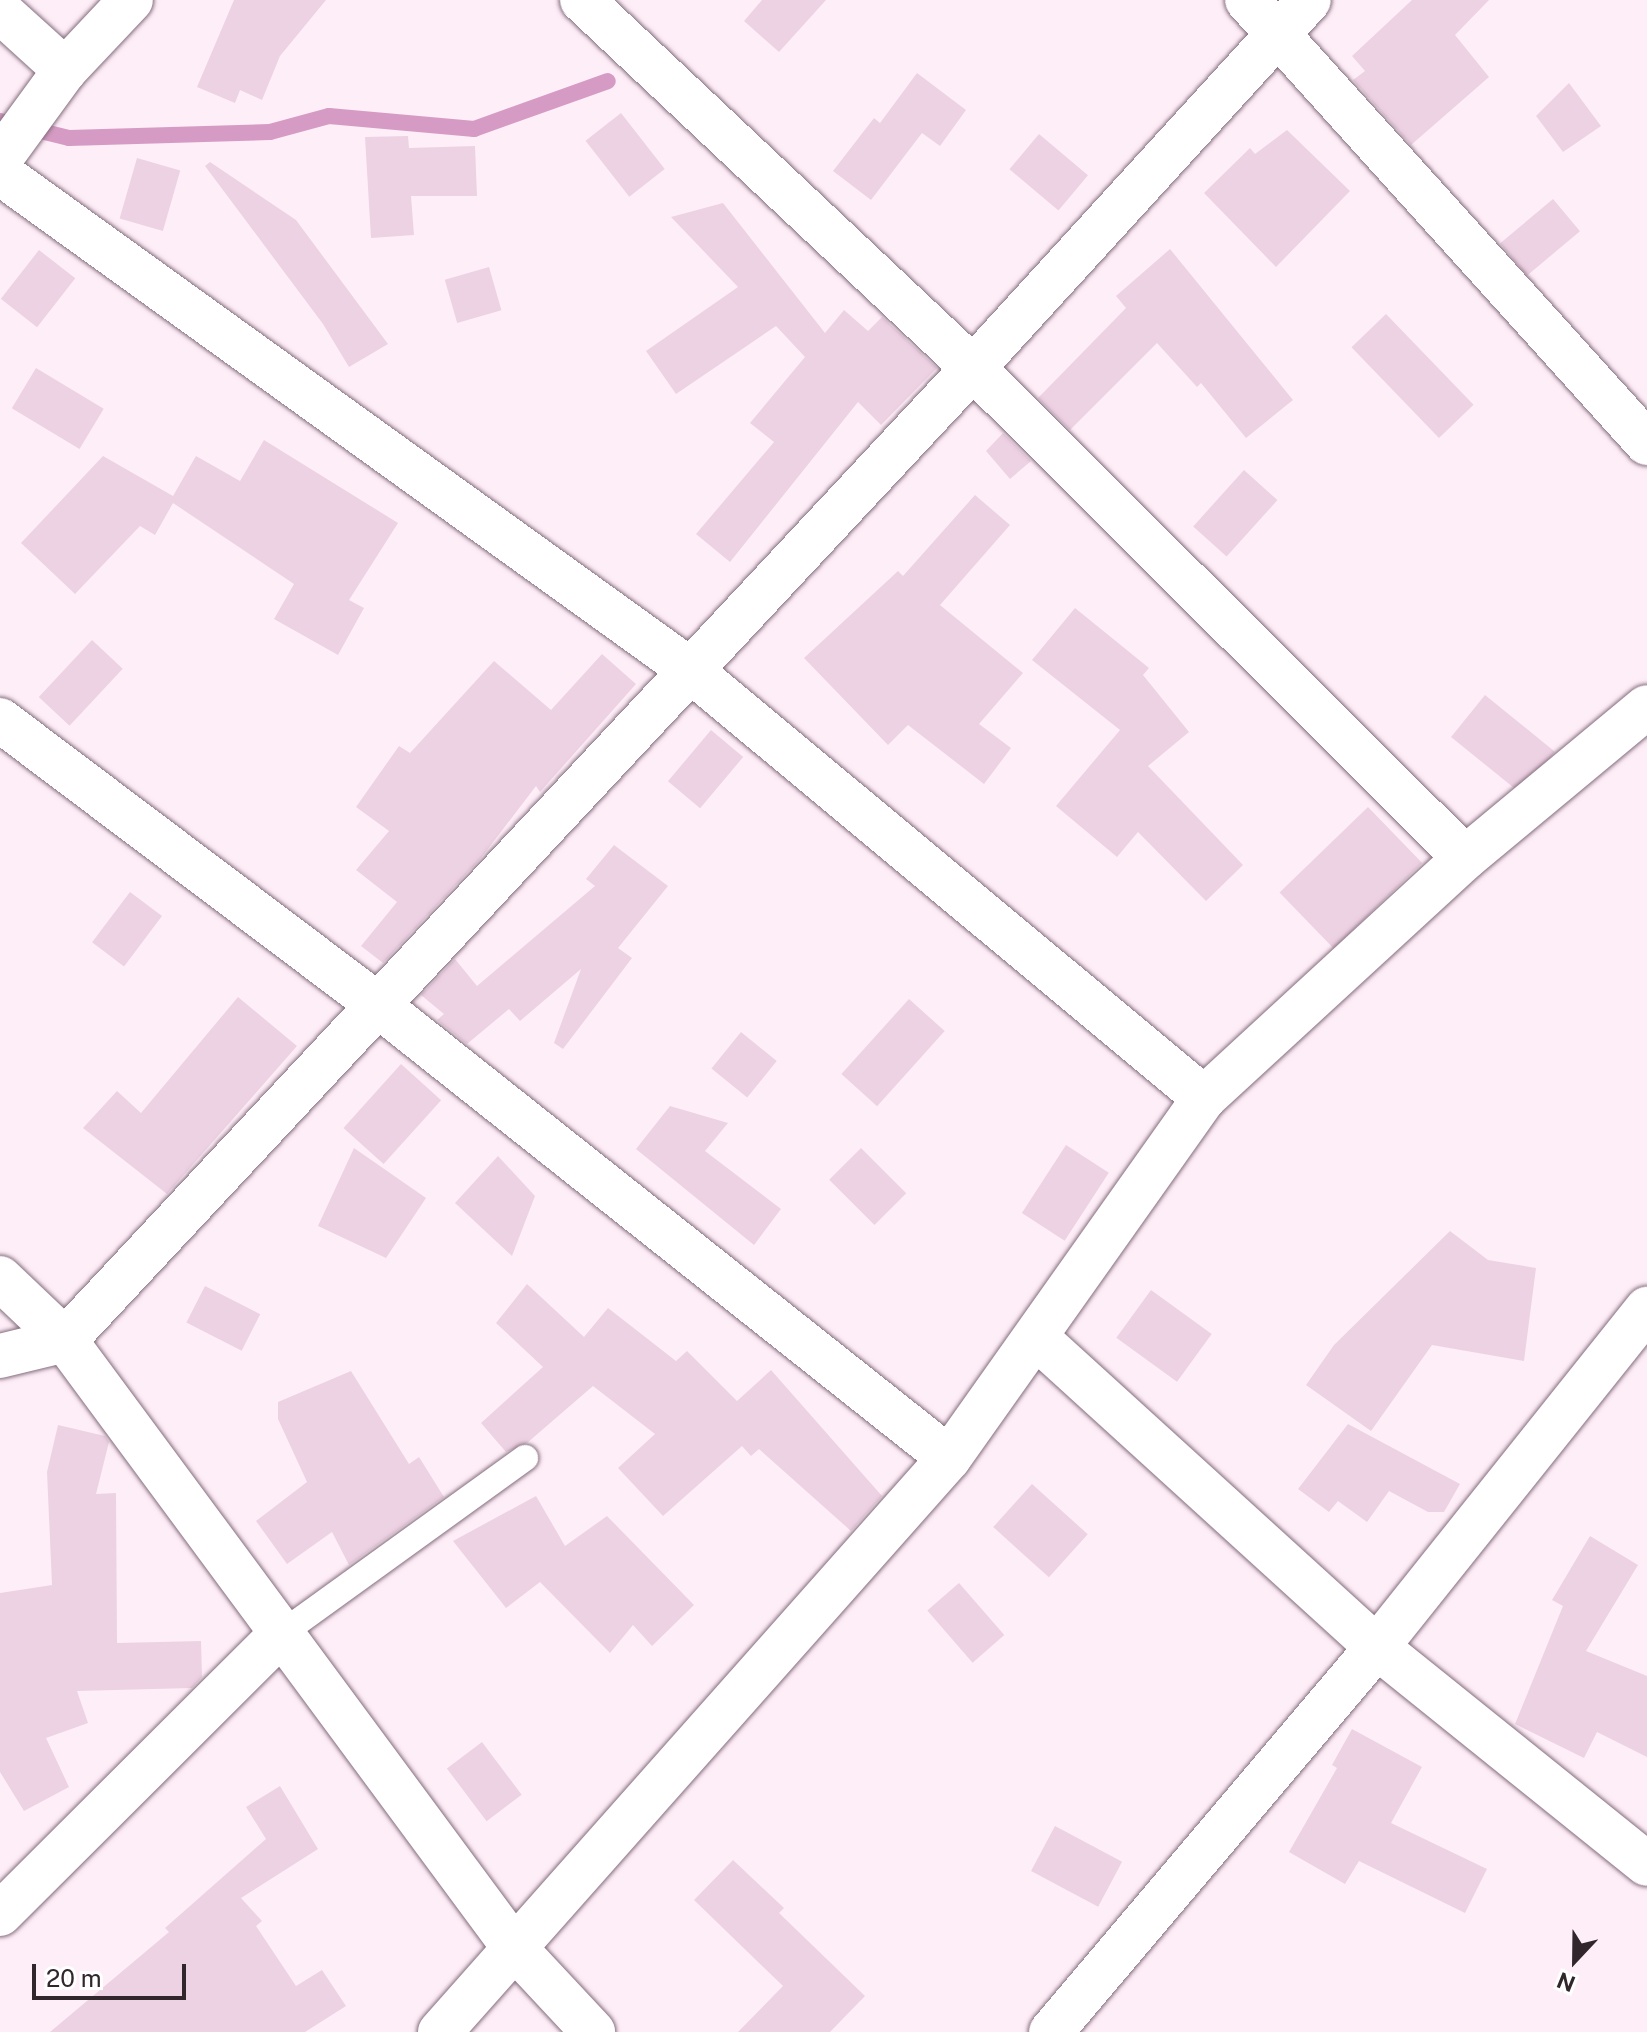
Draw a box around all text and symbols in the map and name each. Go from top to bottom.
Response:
north arrow [1535,1920,1615,2000]
scale bar [36,1948,190,1998]
text: 20 m [46,1964,102,1992]
text: N [1553,1967,1579,1998]

